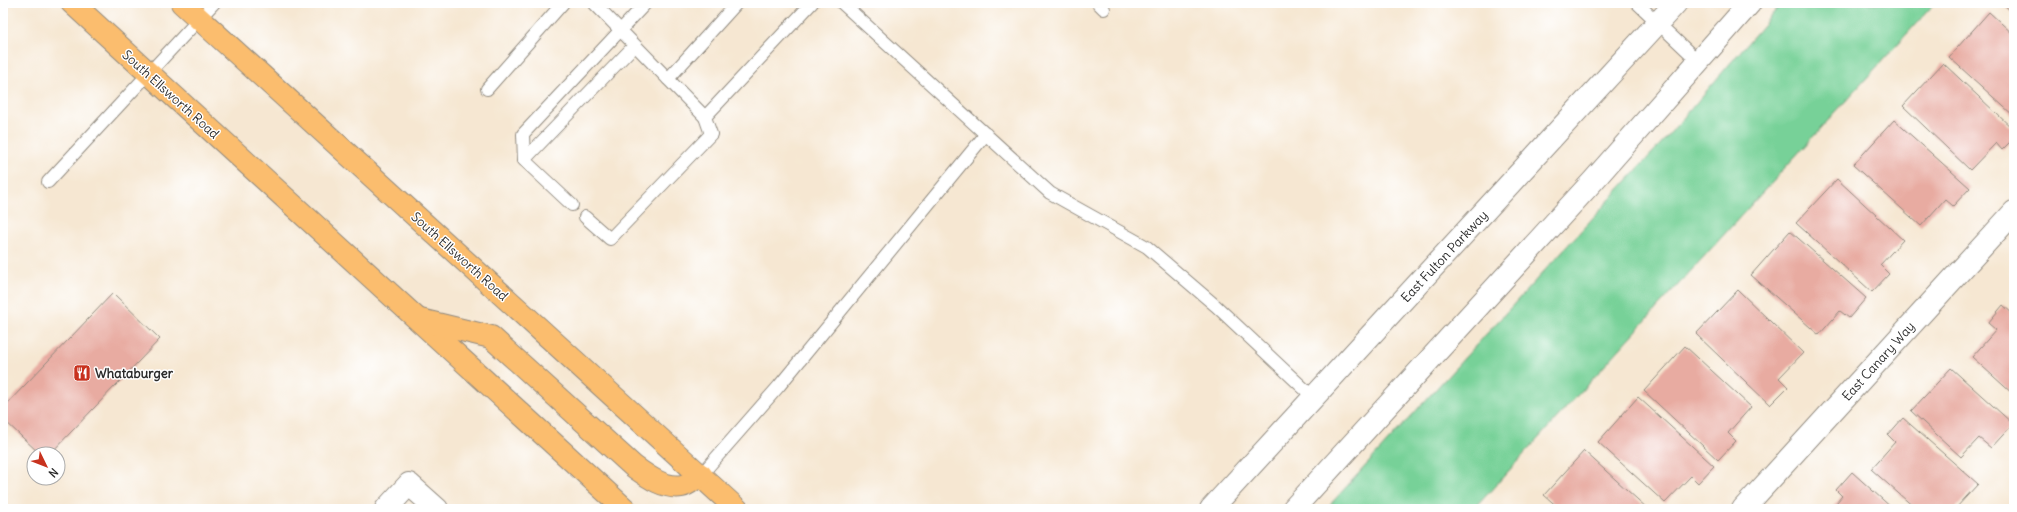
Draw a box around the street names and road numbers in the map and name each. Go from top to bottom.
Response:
street label: South Ellsworth Road [119,46,223,143]
street label: East Fulton Parkway [1397,207,1491,306]
street label: South Ellsworth Road [408,208,512,305]
street label: East Canary Way [1838,318,1918,405]

